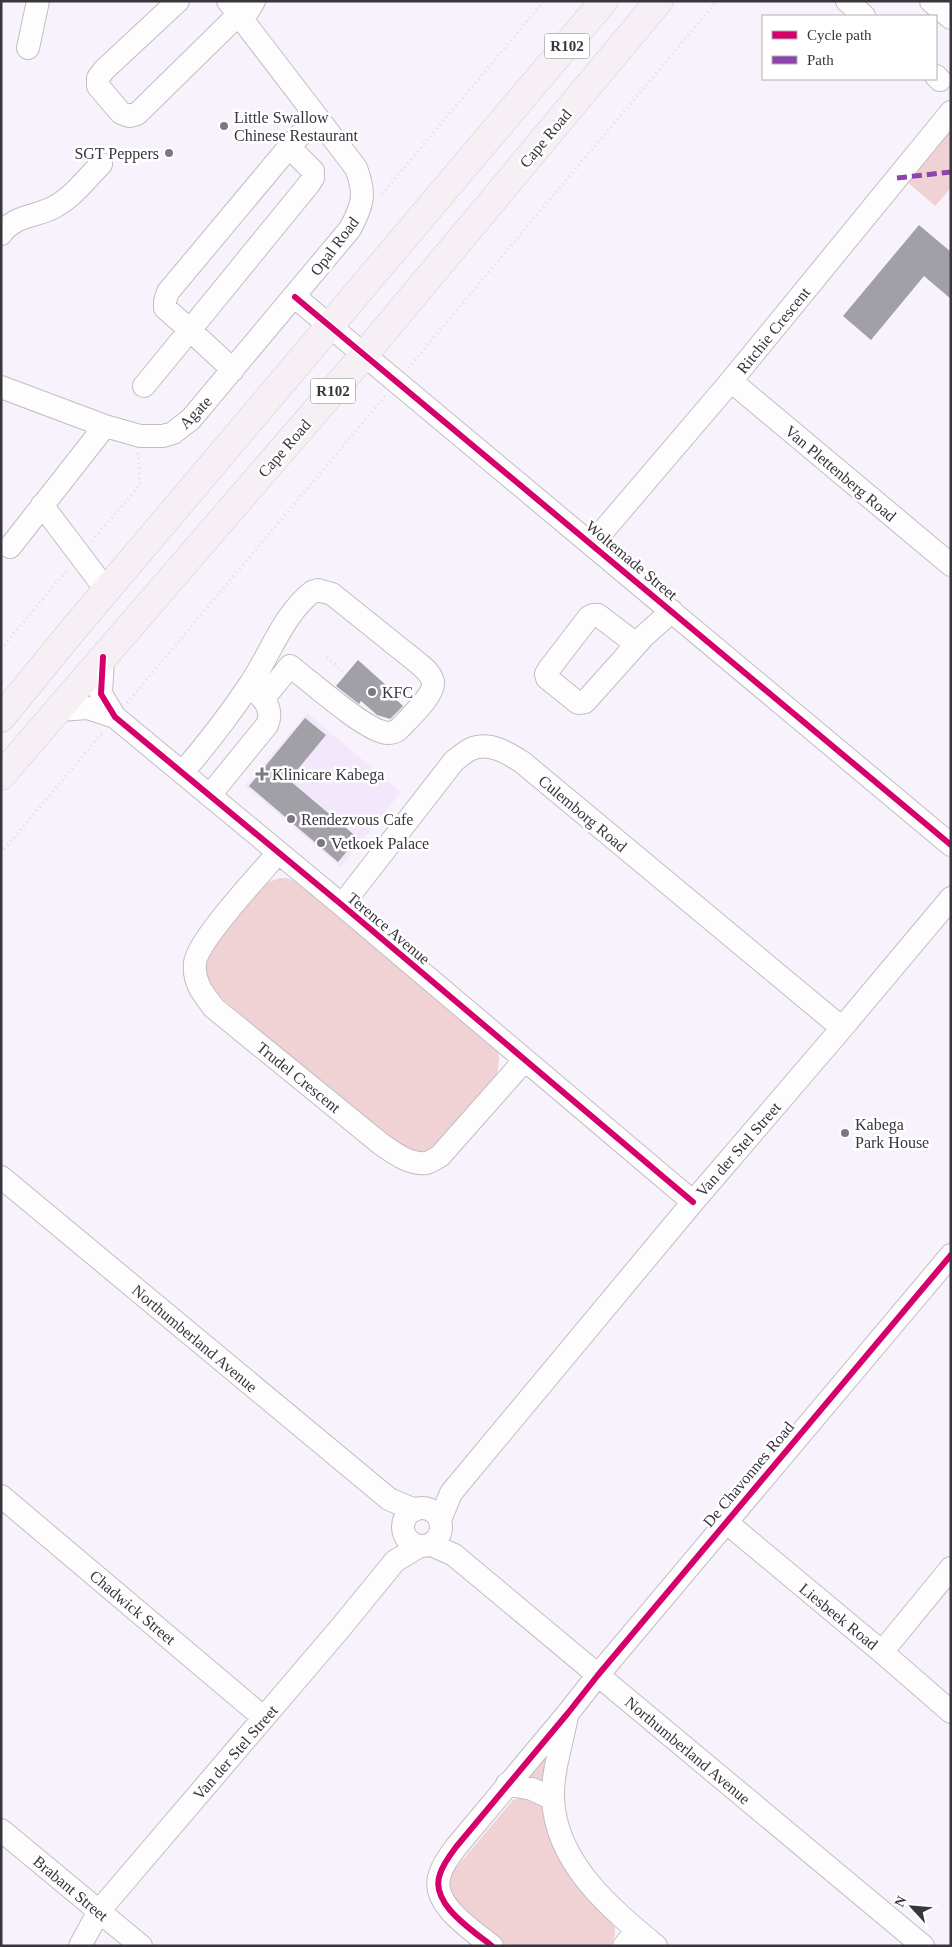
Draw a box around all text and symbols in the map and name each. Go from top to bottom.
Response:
legend [762,15,937,80]
text: Cycle path [807,27,872,43]
road number: R102 [544,34,590,58]
text: Path [807,52,834,68]
street label: Cape Road [516,106,575,171]
place label: Little Swallow Chinese Restaurant [234,109,359,144]
marker: Little Swallow Chinese Restaurant [218,120,230,132]
place label: SGT Peppers [74,145,159,163]
marker: SGT Peppers [163,147,175,159]
street label: Opal Road [307,214,363,280]
street label: Ritchie Crescent [733,283,814,377]
road number: R102 [310,378,356,404]
street label: Agate [176,393,215,433]
street label: Cape Road [255,416,315,481]
street label: Van Plettenberg Road [781,422,899,525]
street label: Woltemade Street [583,517,681,604]
place label: KFC [382,684,413,701]
marker: KFC [366,686,378,698]
place label: Klinicare Kabega [272,766,384,784]
marker: Klinicare Kabega [256,768,268,780]
street label: Culemborg Road [535,772,630,856]
place label: Rendezvous Cafe [301,811,413,828]
marker: Rendezvous Cafe [285,813,297,825]
place label: Vetkoek Palace [331,835,429,852]
marker: Vetkoek Palace [315,837,327,849]
street label: Terence Avenue [344,889,433,968]
street label: Trudel Crescent [254,1039,344,1116]
street label: Van der Stel Street [693,1098,784,1200]
place label: Kabega Park House [855,1116,929,1151]
marker: Kabega Park House [839,1127,851,1139]
street label: Northumberland Avenue [129,1281,260,1395]
street label: De Chavonnes Road [700,1418,797,1530]
street label: Chadwick Street [87,1567,179,1648]
street label: Liesbeek Road [796,1580,881,1653]
street label: Northumberland Avenue [622,1693,753,1807]
street label: Van der Stel Street [190,1701,281,1803]
street label: Brabant Street [30,1852,112,1925]
north arrow [887,1882,937,1932]
text: N [892,1894,910,1909]

